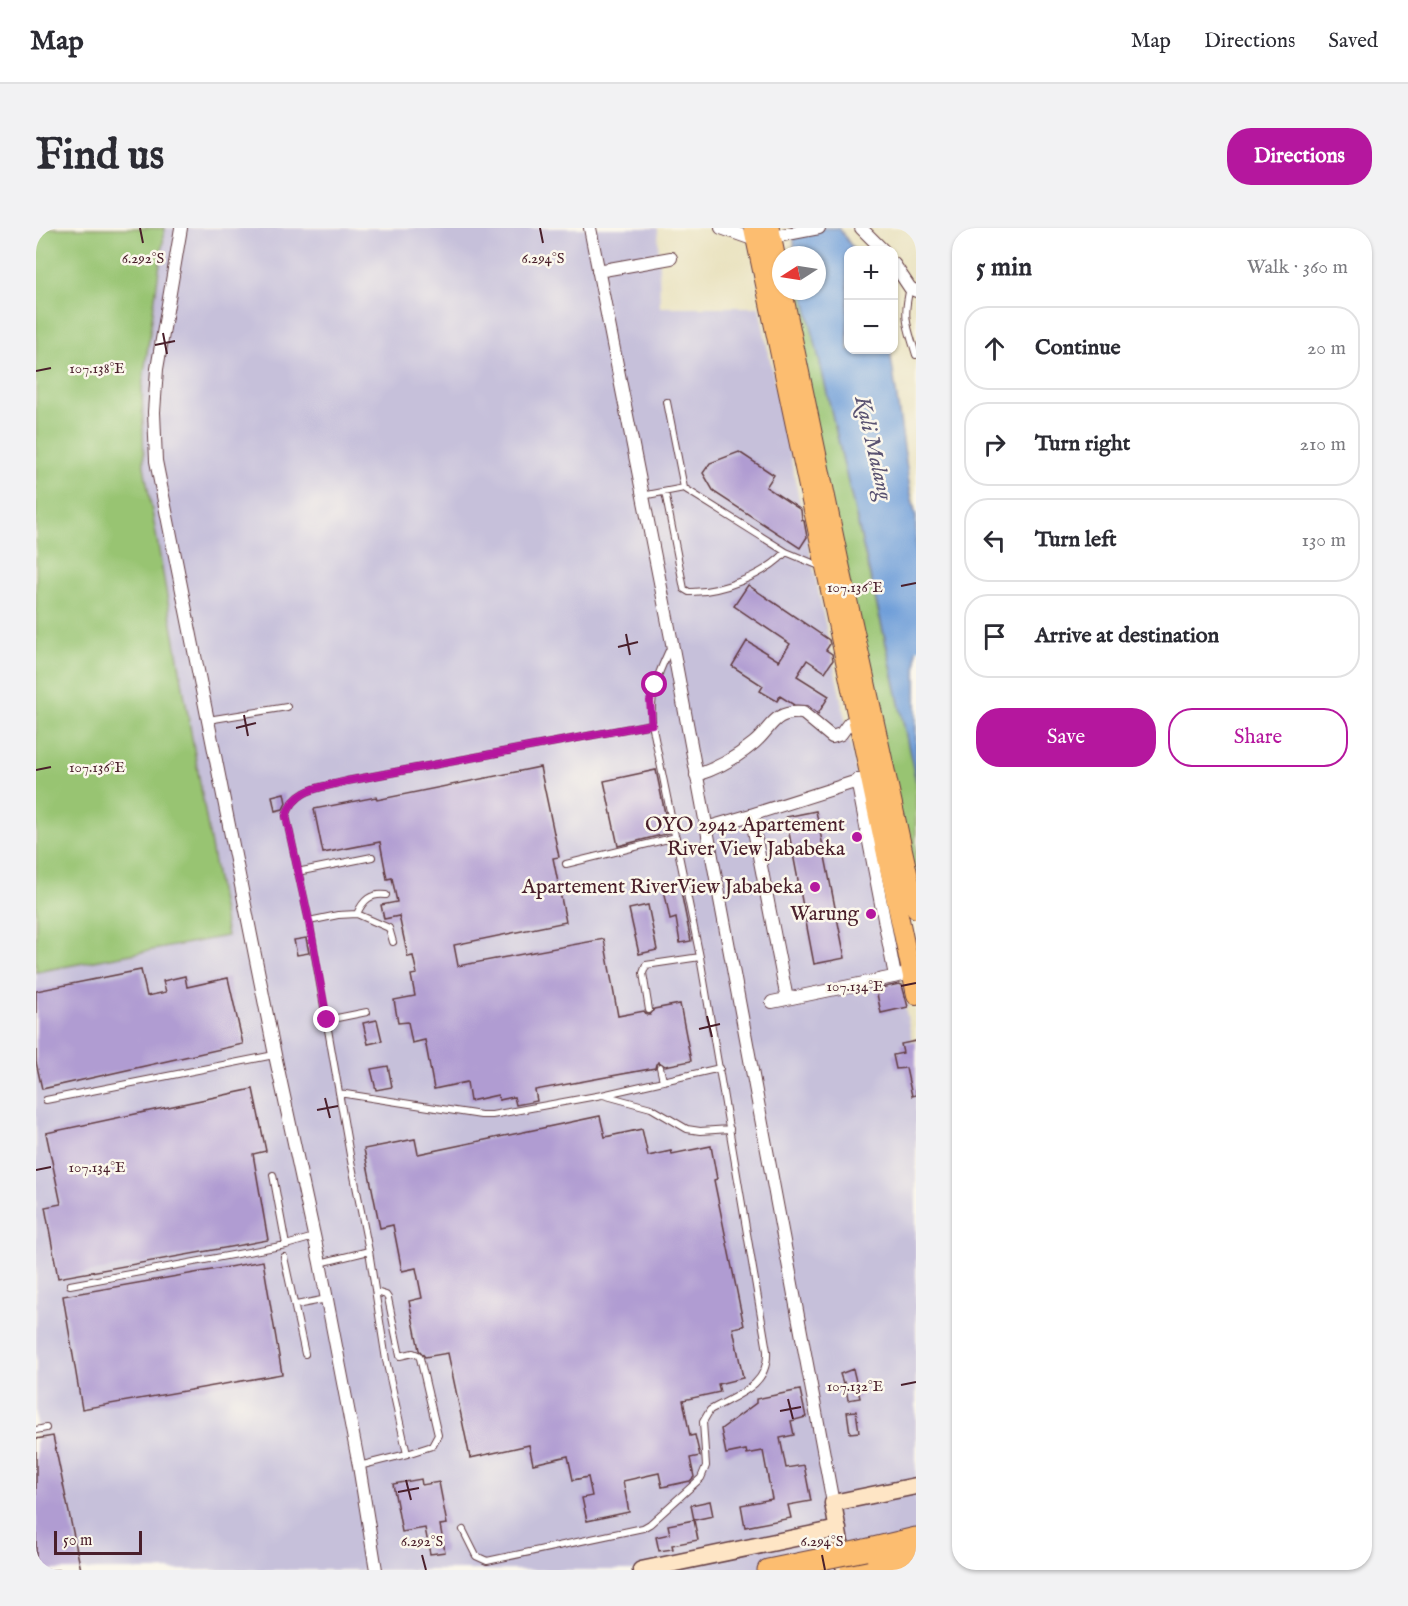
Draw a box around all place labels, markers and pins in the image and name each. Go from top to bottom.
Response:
place label: OYO 2942 Apartement River View Jababeka [645,812,846,863]
marker: OYO 2942 Apartement River View Jababeka [850,830,864,844]
place label: Apartement RiverView Jababeka [521,874,804,901]
marker: Apartement RiverView Jababeka [808,880,822,894]
place label: Warung [790,901,860,928]
marker: Warung [864,907,878,921]

